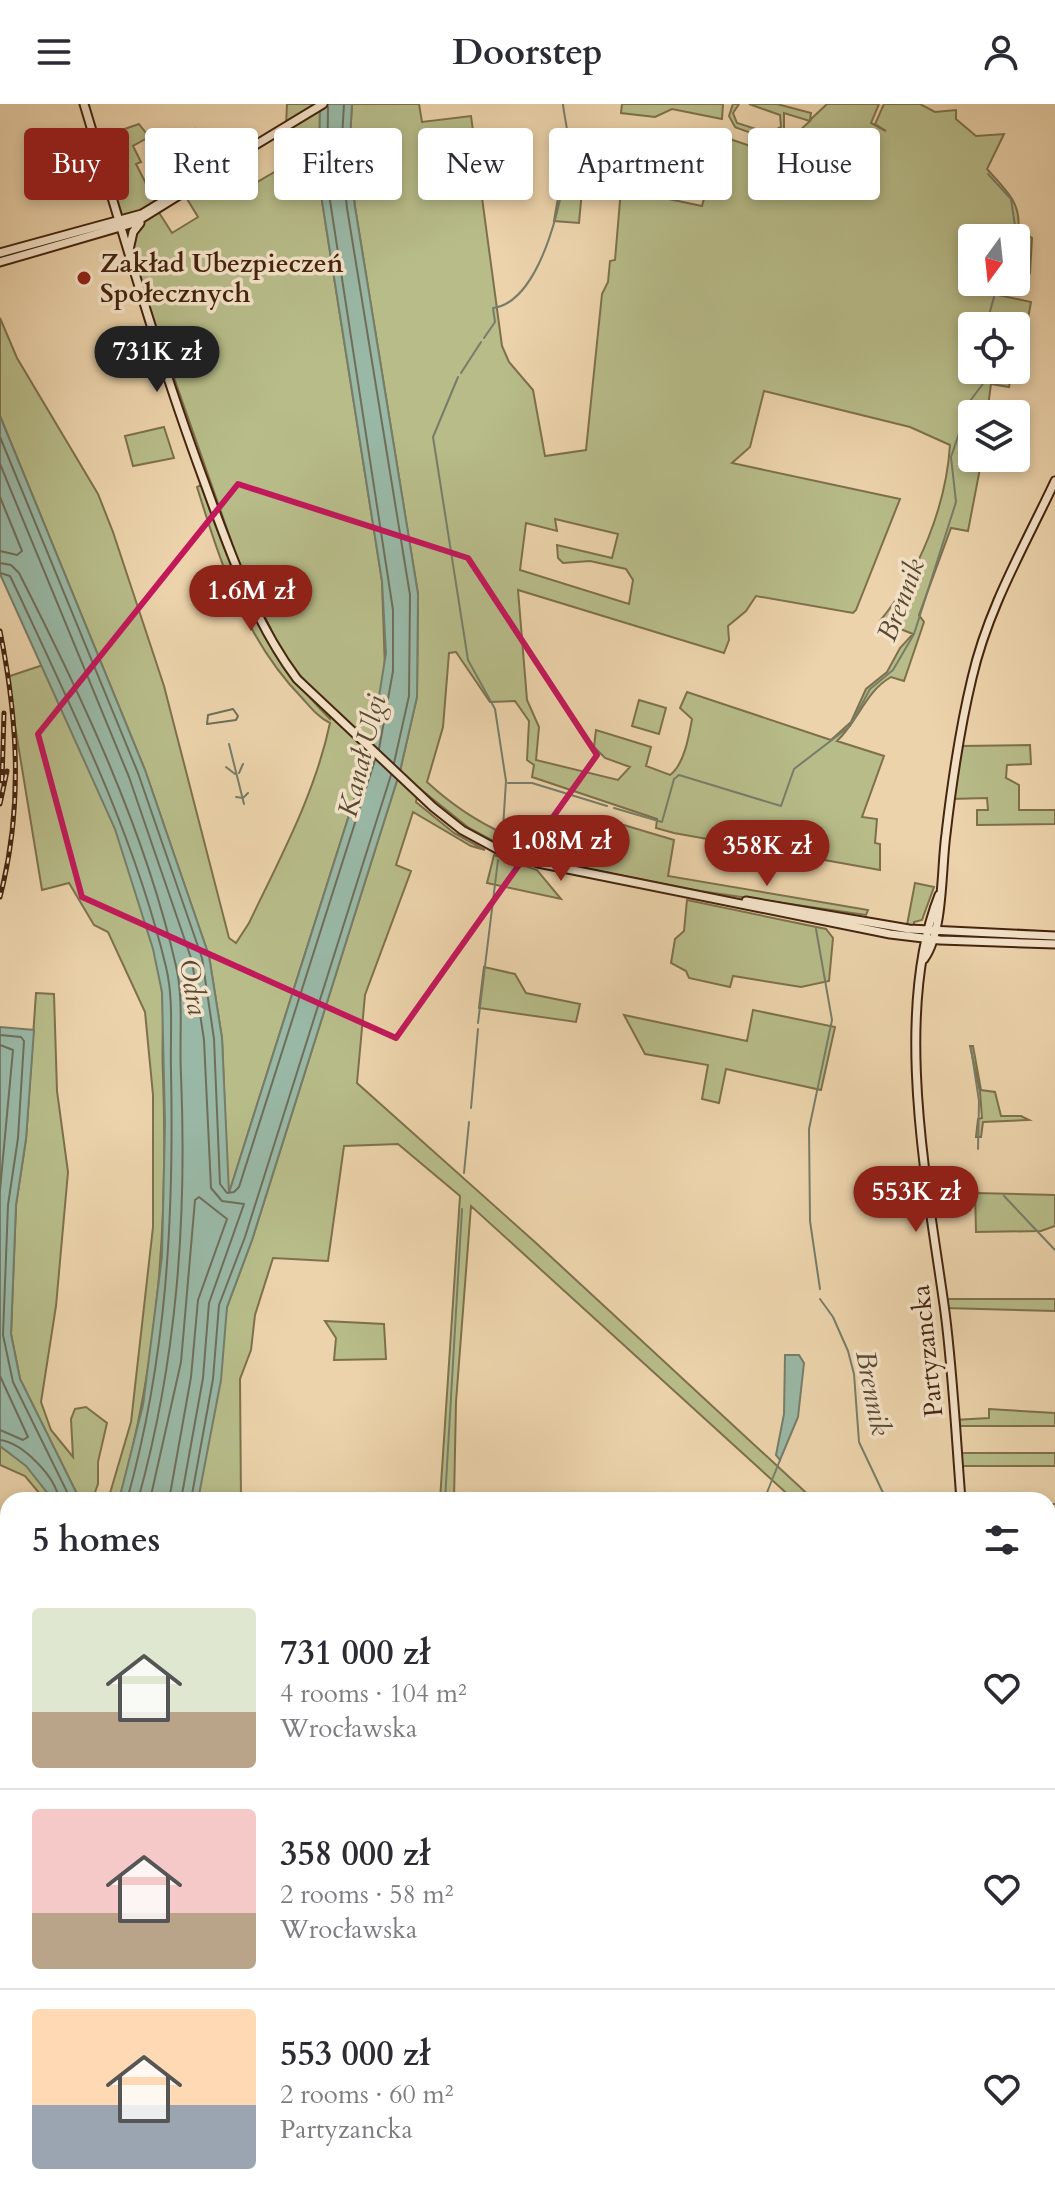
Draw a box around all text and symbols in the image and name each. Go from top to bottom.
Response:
text: Doorstep [452,28,603,77]
icon: menu [32,30,76,74]
icon: person [979,30,1023,74]
chip: Buy [24,128,129,200]
chip: Rent [145,128,258,200]
chip: Filters [274,128,402,200]
chip: New [418,128,533,200]
chip: Apartment [549,128,732,200]
chip: House [748,128,880,200]
north arrow [958,224,1030,296]
map controls [958,224,1030,472]
place label: Zakład Ubezpieczeń Społecznych [100,246,344,311]
marker: Zakład Ubezpieczeń Społecznych [75,269,93,287]
button: locate [958,312,1030,384]
pin: 731K zł [83,326,231,394]
text: 731K zł [112,334,202,369]
button: layers [958,400,1030,472]
water label: Brennik [868,553,934,647]
pin: 1.6M zł [177,565,325,633]
text: 1.6M zł [207,573,295,608]
water label: Kanał Ulgi [329,691,396,821]
pin: 1.08M zł [478,815,644,883]
pin: 358K zł [693,820,841,888]
text: 1.08M zł [511,823,611,858]
text: 358K zł [722,828,812,863]
water label: Odra [169,956,217,1018]
pin: 553K zł [842,1166,990,1234]
text: 553K zł [871,1174,961,1209]
street label: Partyzancka [903,1283,951,1419]
water label: Brennik [846,1347,900,1439]
text: 5 homes [32,1517,160,1563]
icon: filters [980,1518,1024,1562]
text: 731 000 zł [280,1630,430,1676]
icon: home [96,1640,192,1736]
icon: heart [980,1666,1024,1710]
text: 4 rooms · 104 m² [280,1676,467,1711]
text: Wrocławska [280,1711,417,1746]
text: 358 000 zł [280,1831,430,1877]
icon: home [96,1841,192,1937]
icon: heart [980,1867,1024,1911]
text: 2 rooms · 58 m² [280,1877,453,1912]
text: Wrocławska [280,1912,417,1947]
text: 553 000 zł [280,2031,430,2077]
icon: home [96,2041,192,2137]
icon: heart [980,2067,1024,2111]
text: 2 rooms · 60 m² [280,2077,453,2112]
text: Partyzancka [280,2112,413,2147]

